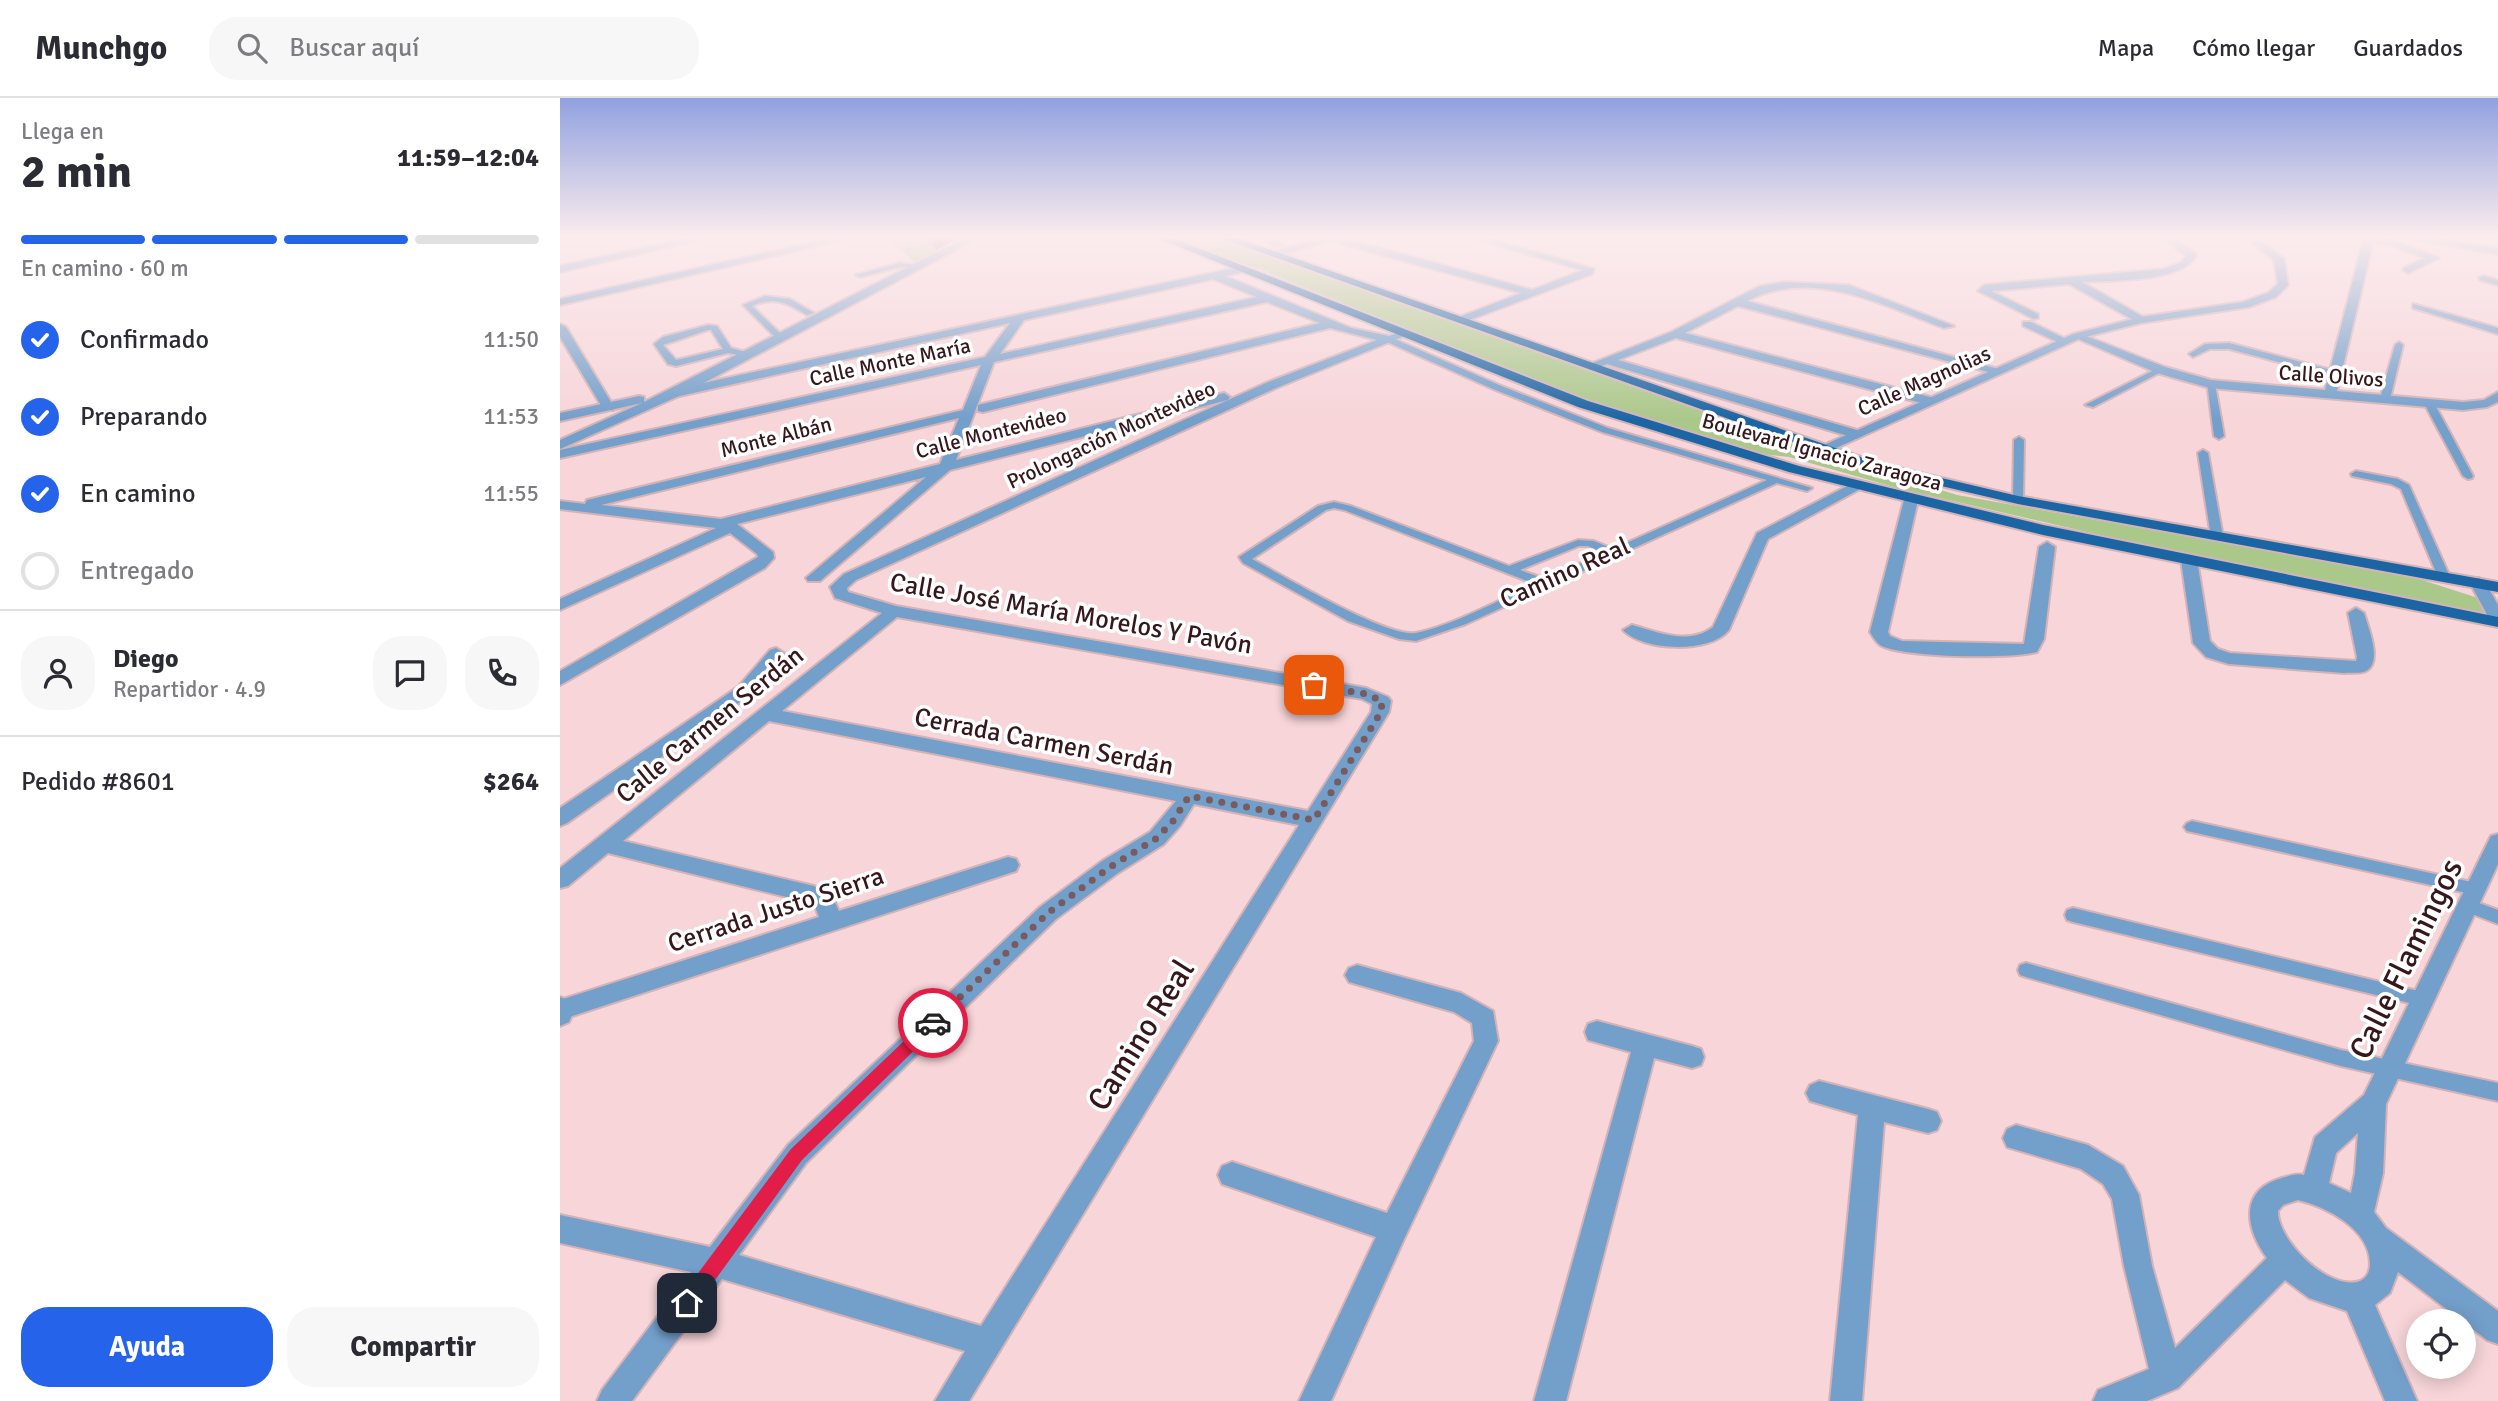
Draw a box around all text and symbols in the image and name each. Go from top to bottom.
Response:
search box [209,17,699,80]
text: Munchgo [35,28,167,69]
icon: search [233,29,271,67]
text: Buscar aquí [289,32,419,64]
text: Mapa [2098,33,2154,63]
text: Cómo llegar [2192,33,2315,63]
text: Guardados [2353,33,2463,63]
text: Llega en [21,117,104,146]
text: 11:59–12:04 [397,142,539,174]
text: 2 min [21,144,132,200]
text: En camino · 60 m [21,254,189,283]
icon: check [21,321,59,359]
text: Confirmado [80,324,209,356]
text: 11:50 [483,325,539,354]
street label: Calle Monte María [807,332,973,392]
street label: Calle Magnolias [1853,340,1995,422]
street label: Calle Olivos [2278,359,2384,393]
street label: Prolongación Montevideo [1003,375,1219,495]
icon: check [21,398,59,436]
text: Preparando [80,401,207,433]
text: 11:53 [483,402,539,431]
street label: Calle Montevideo [913,402,1069,464]
street label: Boulevard Ignacio Zaragoza [1699,407,1945,497]
street label: Monte Albán [718,411,834,463]
icon: check [21,475,59,513]
text: En camino [80,478,196,510]
text: 11:55 [483,479,539,508]
street label: Camino Real [1495,530,1635,616]
text: Entregado [80,555,194,587]
street label: Calle José María Morelos Y Pavón [887,566,1255,662]
button: person [21,636,95,710]
button: chat [373,636,447,710]
button: phone [465,636,539,710]
street label: Calle Carmen Serdán [610,640,810,810]
text: Diego [113,643,179,675]
pin [1284,655,1344,715]
icon: bag [1295,666,1333,704]
text: Repartidor · 4.9 [113,675,266,704]
street label: Cerrada Carmen Serdán [912,701,1176,783]
text: Pedido #8601 [21,766,175,798]
text: $264 [483,766,539,798]
street label: Calle Flamingos [2341,852,2471,1066]
street label: Cerrada Justo Sierra [664,860,888,960]
street label: Camino Real [1079,952,1203,1118]
courier [898,988,968,1058]
icon: car [914,1004,952,1042]
pin [657,1273,717,1333]
icon: home [668,1284,706,1322]
button: Ayuda [21,1307,273,1387]
button: Compartir [287,1307,539,1387]
map controls [2406,1309,2476,1379]
button: locate [2406,1309,2476,1379]

